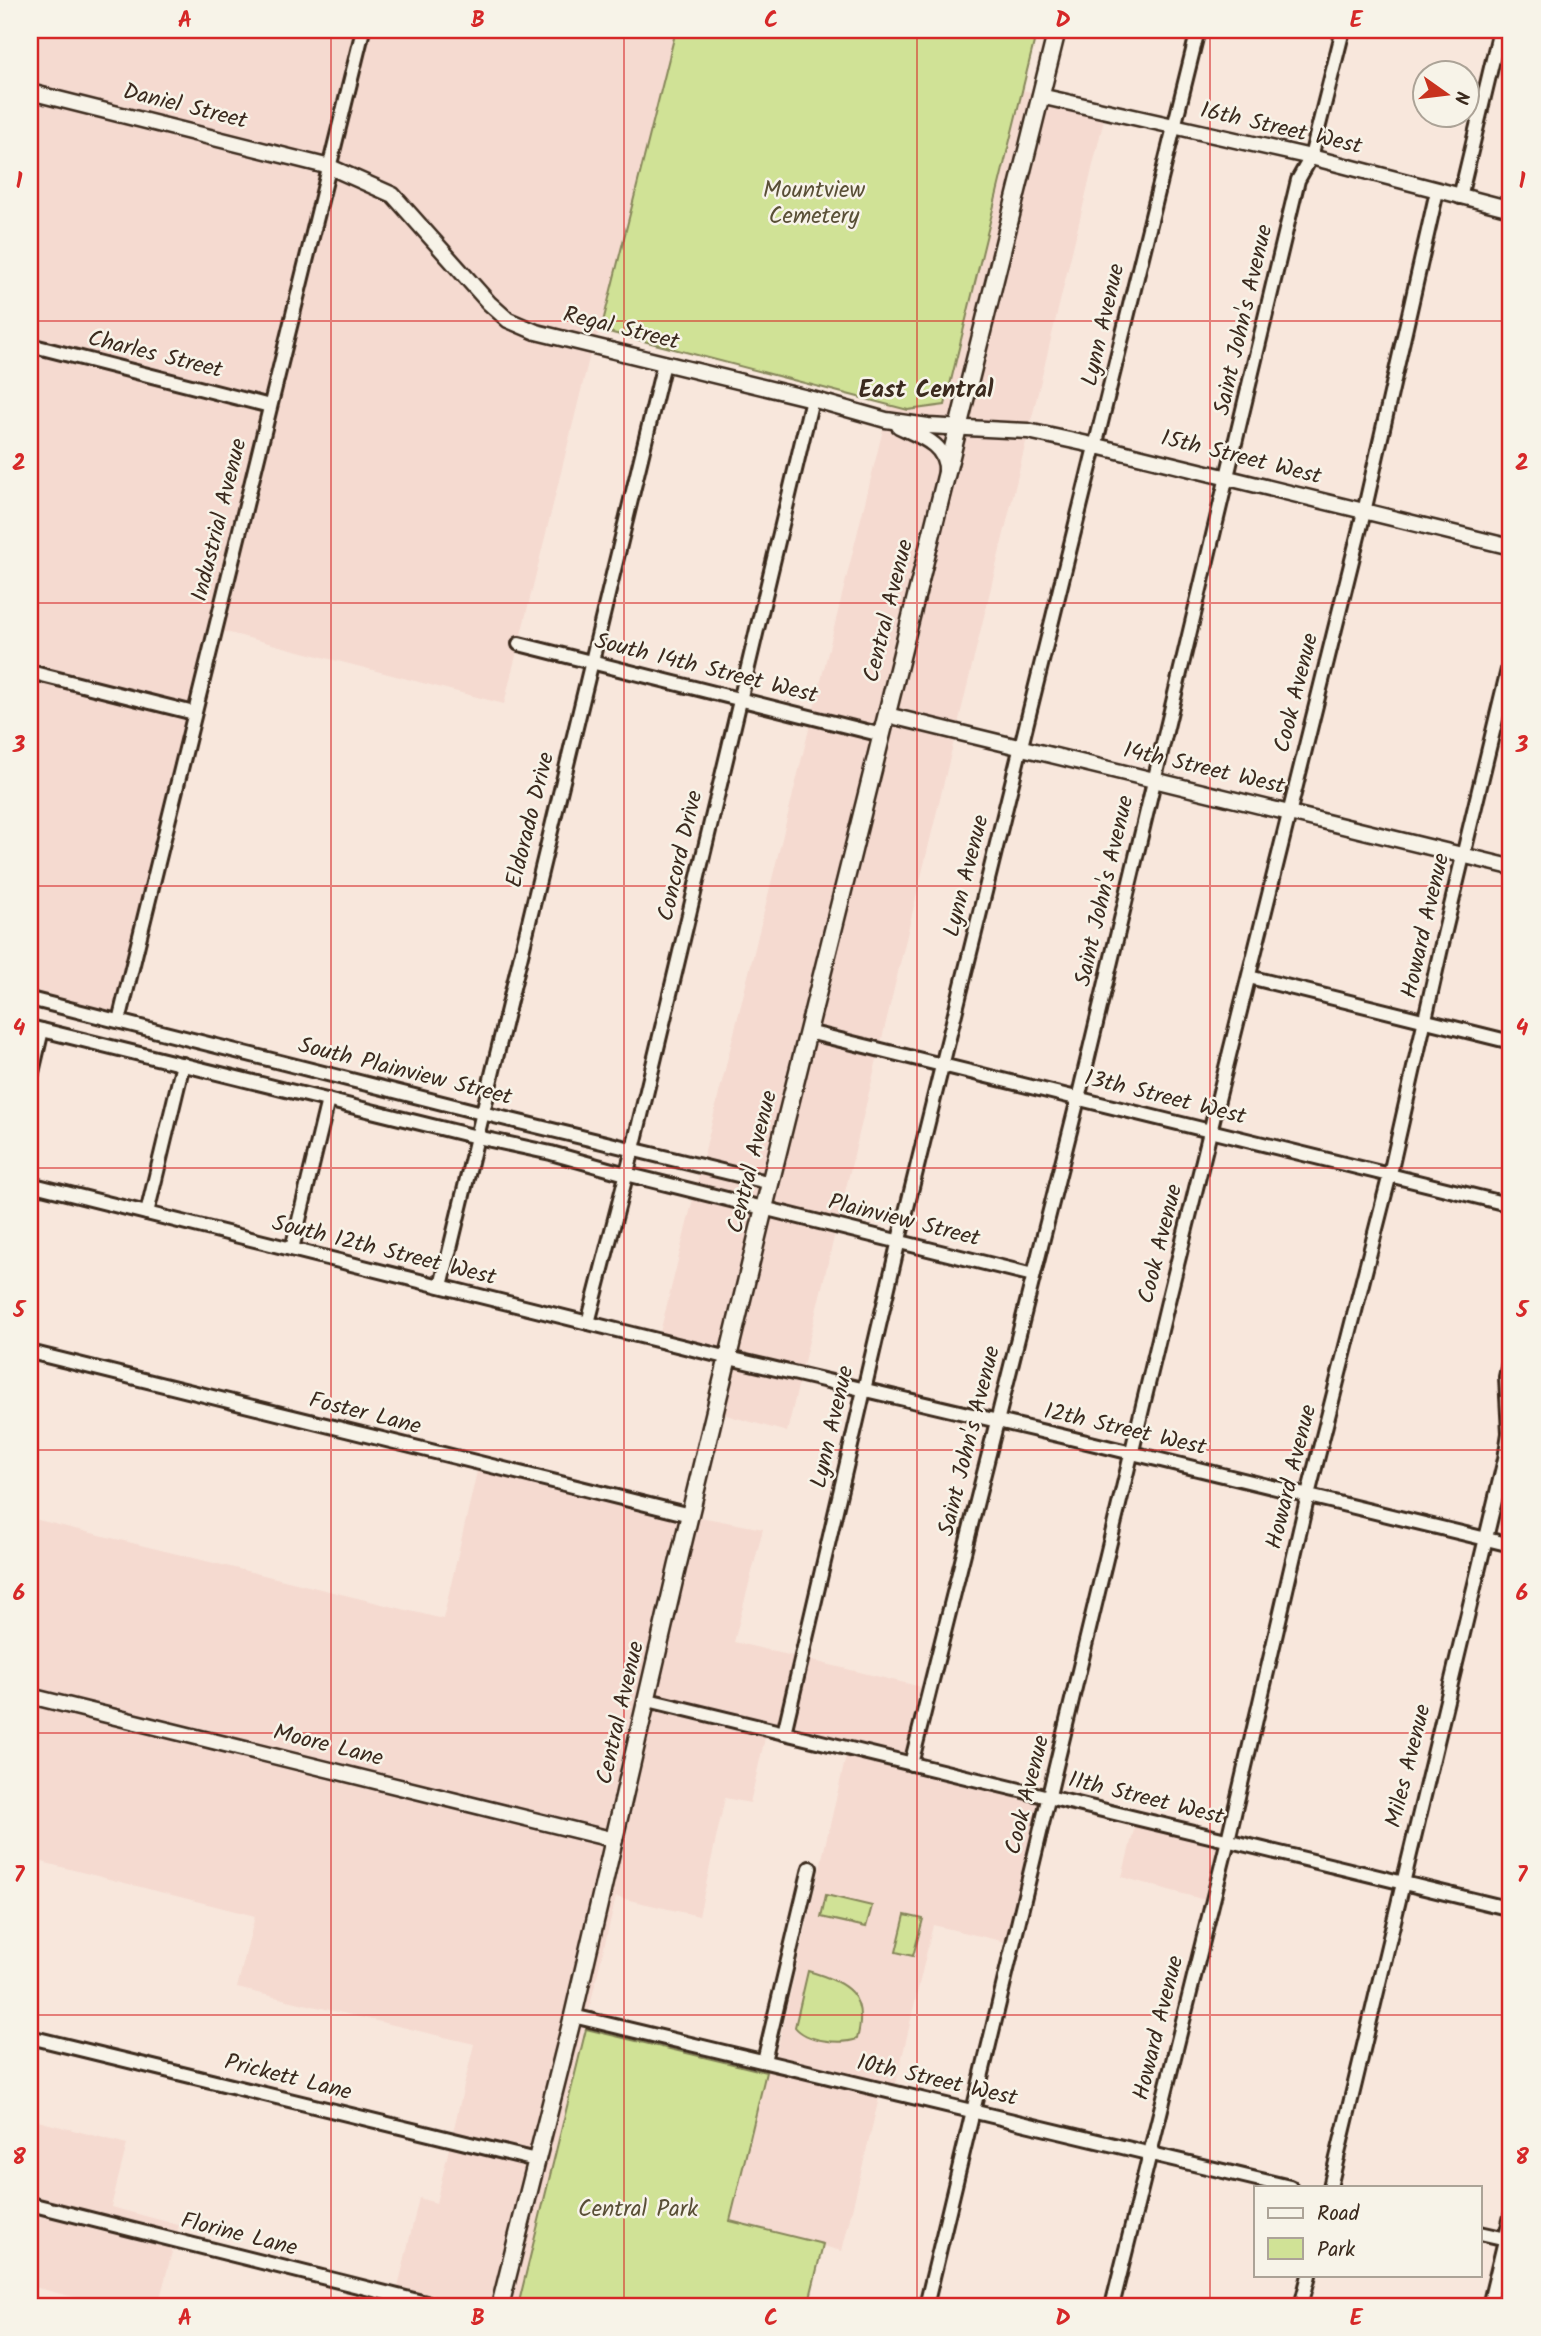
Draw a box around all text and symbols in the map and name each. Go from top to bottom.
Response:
text: A [178,3,192,39]
text: B [471,3,485,39]
text: C [764,3,778,39]
text: D [1055,3,1071,39]
text: E [1350,3,1364,39]
north arrow [1412,60,1482,130]
street label: Daniel Street [119,74,252,140]
text: N [1445,88,1477,107]
street label: 16th Street West [1197,93,1367,165]
text: 1 [16,164,23,200]
text: 1 [1519,164,1526,200]
park label: Mountview Cemetery [763,173,865,235]
street label: Saint John's Avenue [1205,221,1283,419]
street label: Lynn Avenue [1072,260,1136,390]
street label: Regal Street [559,297,684,361]
street label: Charles Street [84,321,227,389]
district label: East Central [859,371,994,410]
street label: 15th Street West [1157,421,1326,496]
street label: Industrial Avenue [182,435,258,605]
text: 2 [12,446,26,482]
text: 2 [1515,446,1529,482]
street label: Central Avenue [854,536,924,686]
street label: South 14th Street West [591,624,823,714]
street label: Cook Avenue [1265,629,1329,757]
text: 3 [12,728,26,764]
text: 3 [1515,728,1529,764]
street label: 14th Street West [1120,733,1289,805]
street label: Eldorado Drive [497,748,565,892]
street label: Concord Drive [648,787,714,925]
street label: Saint John's Avenue [1066,792,1144,990]
street label: Lynn Avenue [934,811,1000,941]
street label: Howard Avenue [1392,850,1460,1002]
text: 4 [13,1011,26,1047]
text: 4 [1516,1011,1529,1047]
street label: South Plainview Street [294,1028,517,1116]
street label: 13th Street West [1080,1061,1251,1136]
street label: Central Avenue [718,1087,788,1237]
street label: Cook Avenue [1129,1180,1193,1308]
street label: Plainview Street [824,1185,985,1258]
street label: South 12th Street West [268,1206,501,1297]
text: 5 [12,1293,27,1329]
text: 5 [1515,1293,1530,1329]
street label: Saint John's Avenue [929,1342,1011,1540]
street label: Lynn Avenue [801,1362,865,1492]
street label: Foster Lane [305,1383,425,1445]
street label: 12th Street West [1040,1394,1211,1466]
street label: Howard Avenue [1257,1401,1327,1553]
text: 6 [13,1576,25,1612]
text: 6 [1516,1576,1528,1612]
street label: Central Avenue [587,1638,655,1788]
street label: Miles Avenue [1376,1700,1442,1832]
street label: Moore Lane [269,1715,387,1777]
street label: Cook Avenue [996,1731,1060,1859]
street label: 11th Street West [1064,1762,1229,1836]
text: 7 [14,1858,26,1894]
text: 7 [1517,1858,1529,1894]
street label: Howard Avenue [1124,1952,1194,2104]
street label: Prickett Lane [221,2045,355,2111]
street label: 10th Street West [853,2045,1022,2117]
text: 8 [12,2140,26,2176]
text: 8 [1515,2140,1529,2176]
legend [1254,2186,1482,2276]
park label: Central Park [578,2192,698,2228]
text: Road [1317,2198,1360,2231]
street label: Florine Lane [177,2203,301,2267]
text: Park [1317,2234,1355,2267]
text: A [178,2301,192,2336]
text: B [471,2301,485,2336]
text: C [764,2301,778,2336]
text: D [1055,2301,1071,2336]
text: E [1350,2301,1364,2336]

